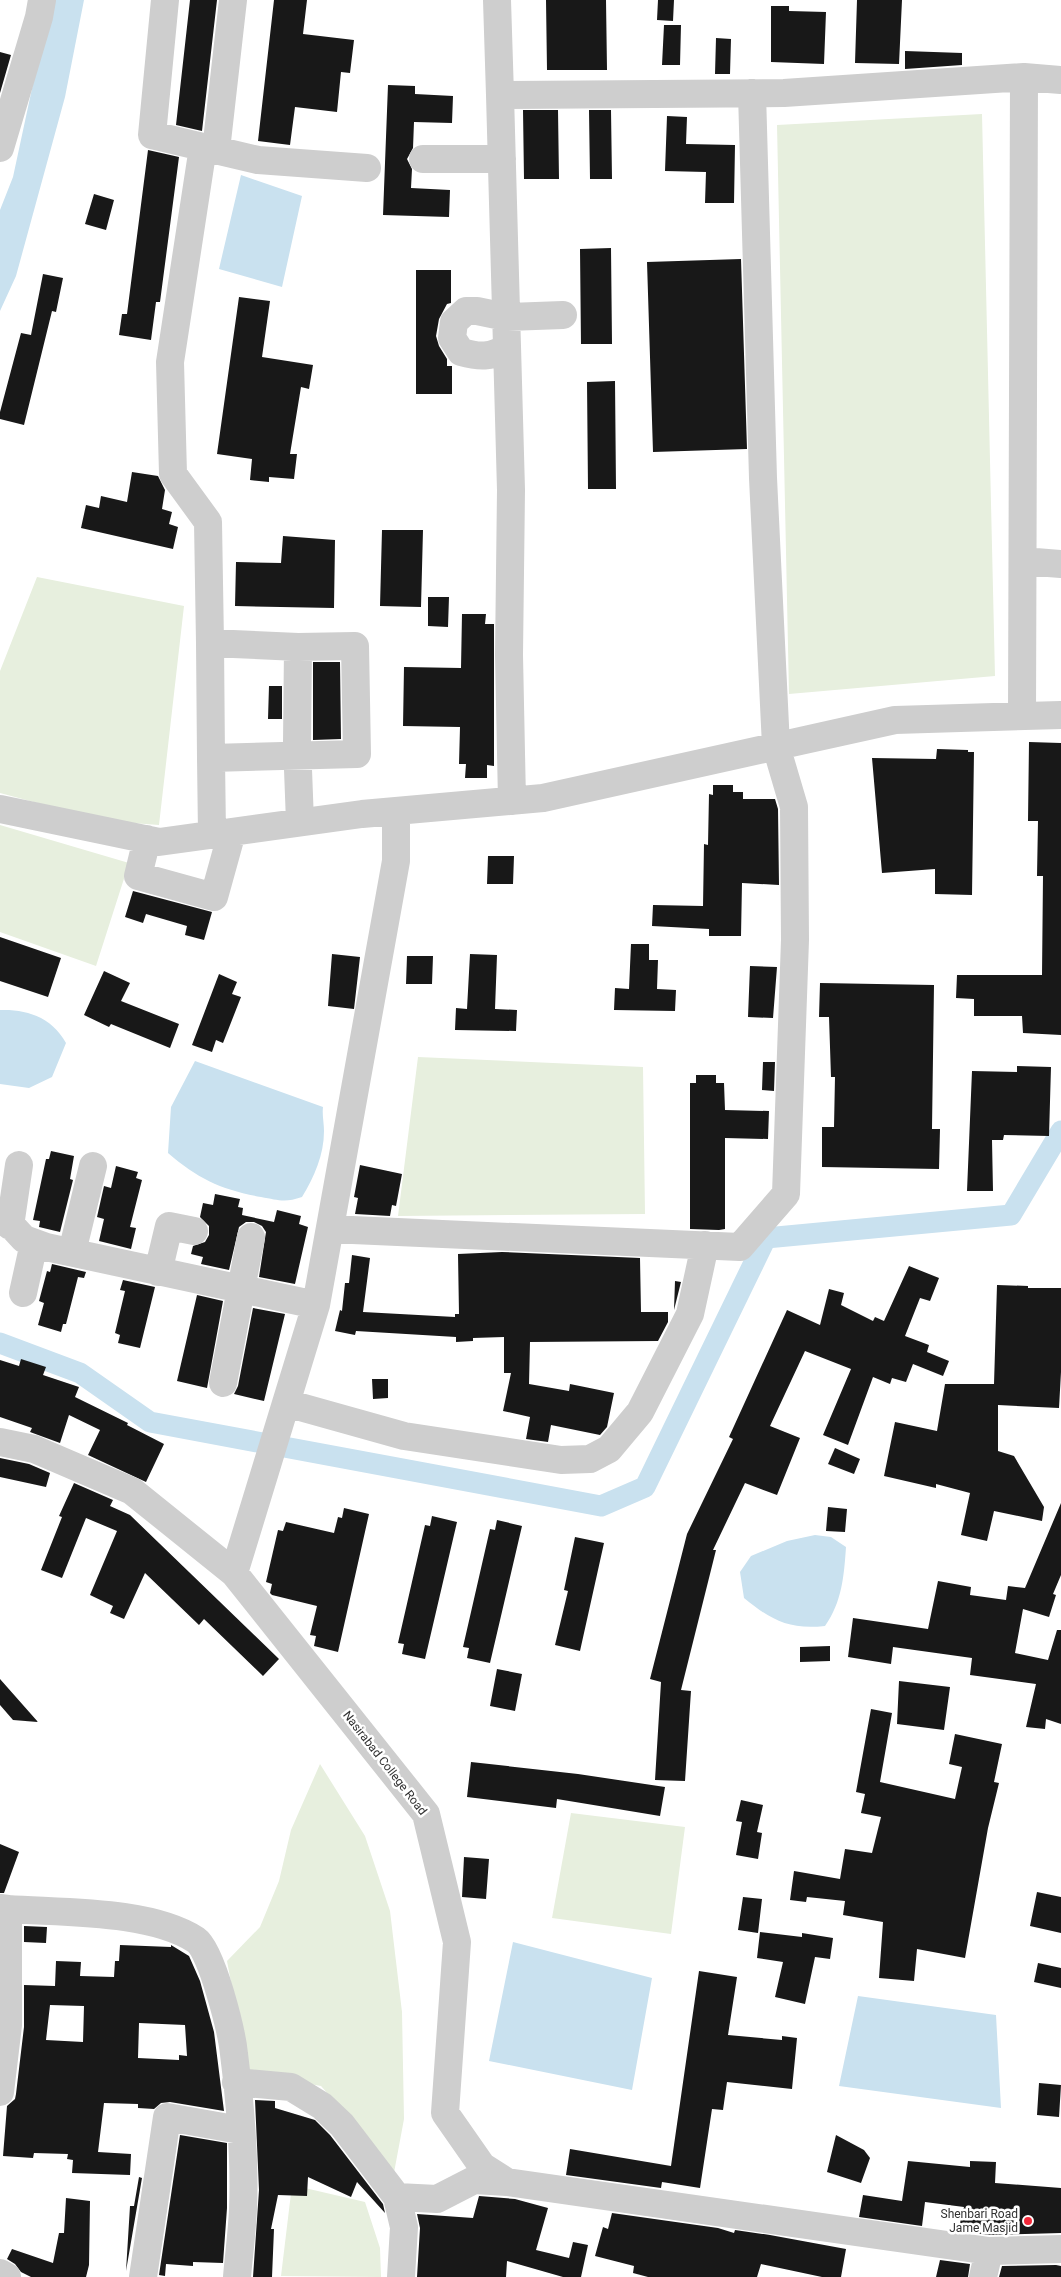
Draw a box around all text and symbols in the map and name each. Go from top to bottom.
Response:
street label: Nasirabad College Road [340,1708,430,1818]
place label: Shenbari Road Jame Masjid [941,2207,1018,2235]
marker: Shenbari Road Jame Masjid [1022,2215,1034,2227]

